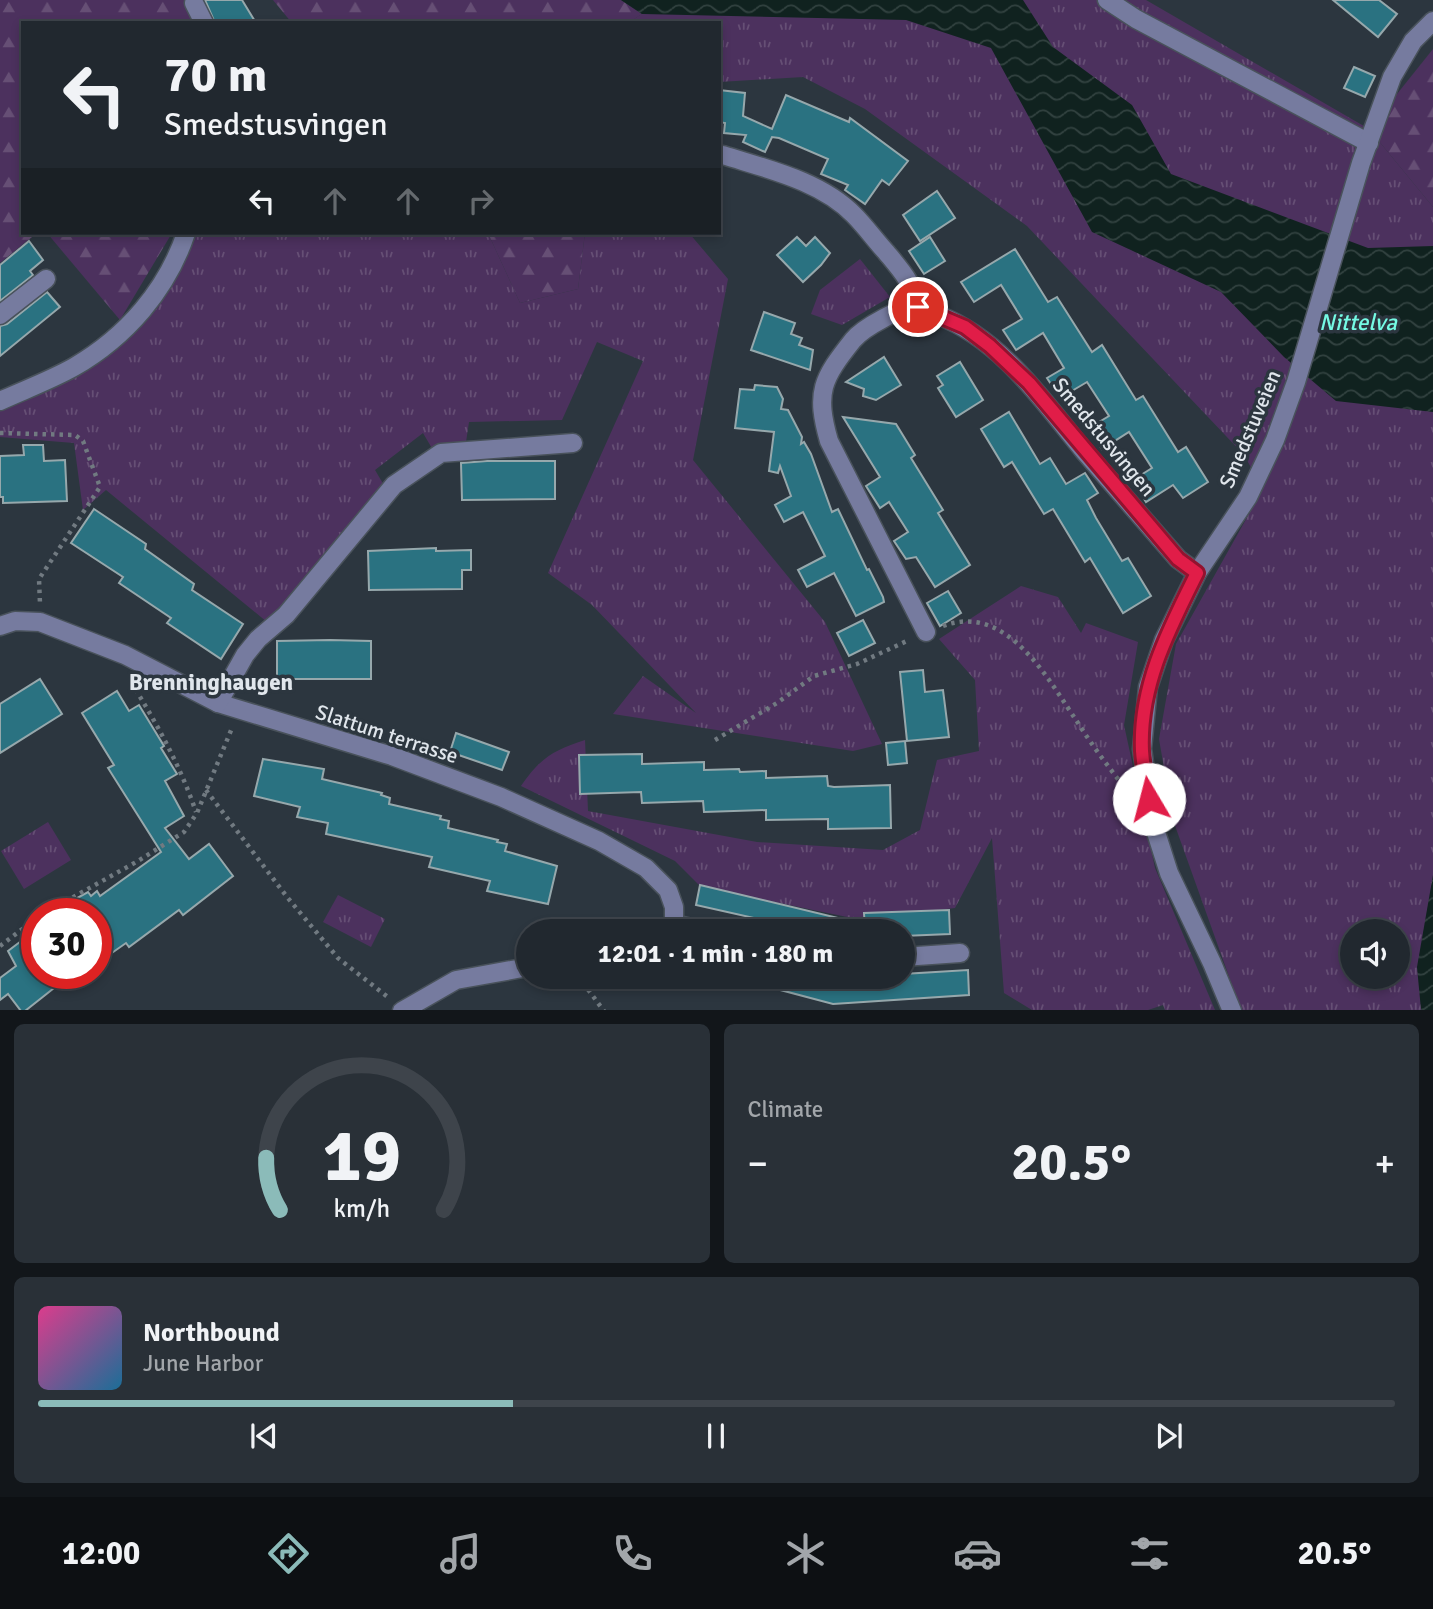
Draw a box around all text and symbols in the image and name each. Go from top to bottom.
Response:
text: 70 m [164,45,267,105]
icon: left [49,49,140,140]
text: Smedstusvingen [164,105,388,144]
icon: left [243,182,281,220]
icon: ahead [316,182,354,220]
icon: ahead [389,182,427,220]
icon: right [462,182,500,220]
pin [888,277,948,337]
icon: arrive [899,288,937,326]
water label: Nittelva [1319,308,1398,337]
street label: Smedstuveien [1214,366,1286,492]
street label: Smedstusvingen [1047,372,1161,502]
district label: Brenninghaugen [129,668,293,697]
street label: Slattum terrasse [312,699,462,769]
position arrow [1112,762,1186,836]
speed limit sign: 30 [21,898,112,989]
map controls [1340,919,1410,989]
button: sound [1340,919,1410,989]
text: 12:01 · 1 min · 180 m [598,938,833,970]
text: Climate [748,1095,823,1124]
text: 19 [322,1112,401,1201]
text: 20.5° [1011,1130,1131,1194]
text: − [748,1140,768,1187]
text: + [1374,1140,1395,1187]
text: km/h [333,1192,390,1223]
text: Northbound [143,1317,280,1349]
text: June Harbor [143,1349,263,1378]
icon: previous [245,1417,283,1455]
icon: pause [697,1417,735,1455]
icon: next [1150,1417,1188,1455]
icon: directions [264,1529,313,1578]
icon: music [436,1529,485,1578]
icon: phone [608,1529,657,1578]
icon: climate [781,1529,830,1578]
icon: car [953,1529,1002,1578]
icon: filters [1125,1529,1174,1578]
text: 12:00 [62,1534,140,1573]
text: 20.5° [1298,1534,1371,1573]

